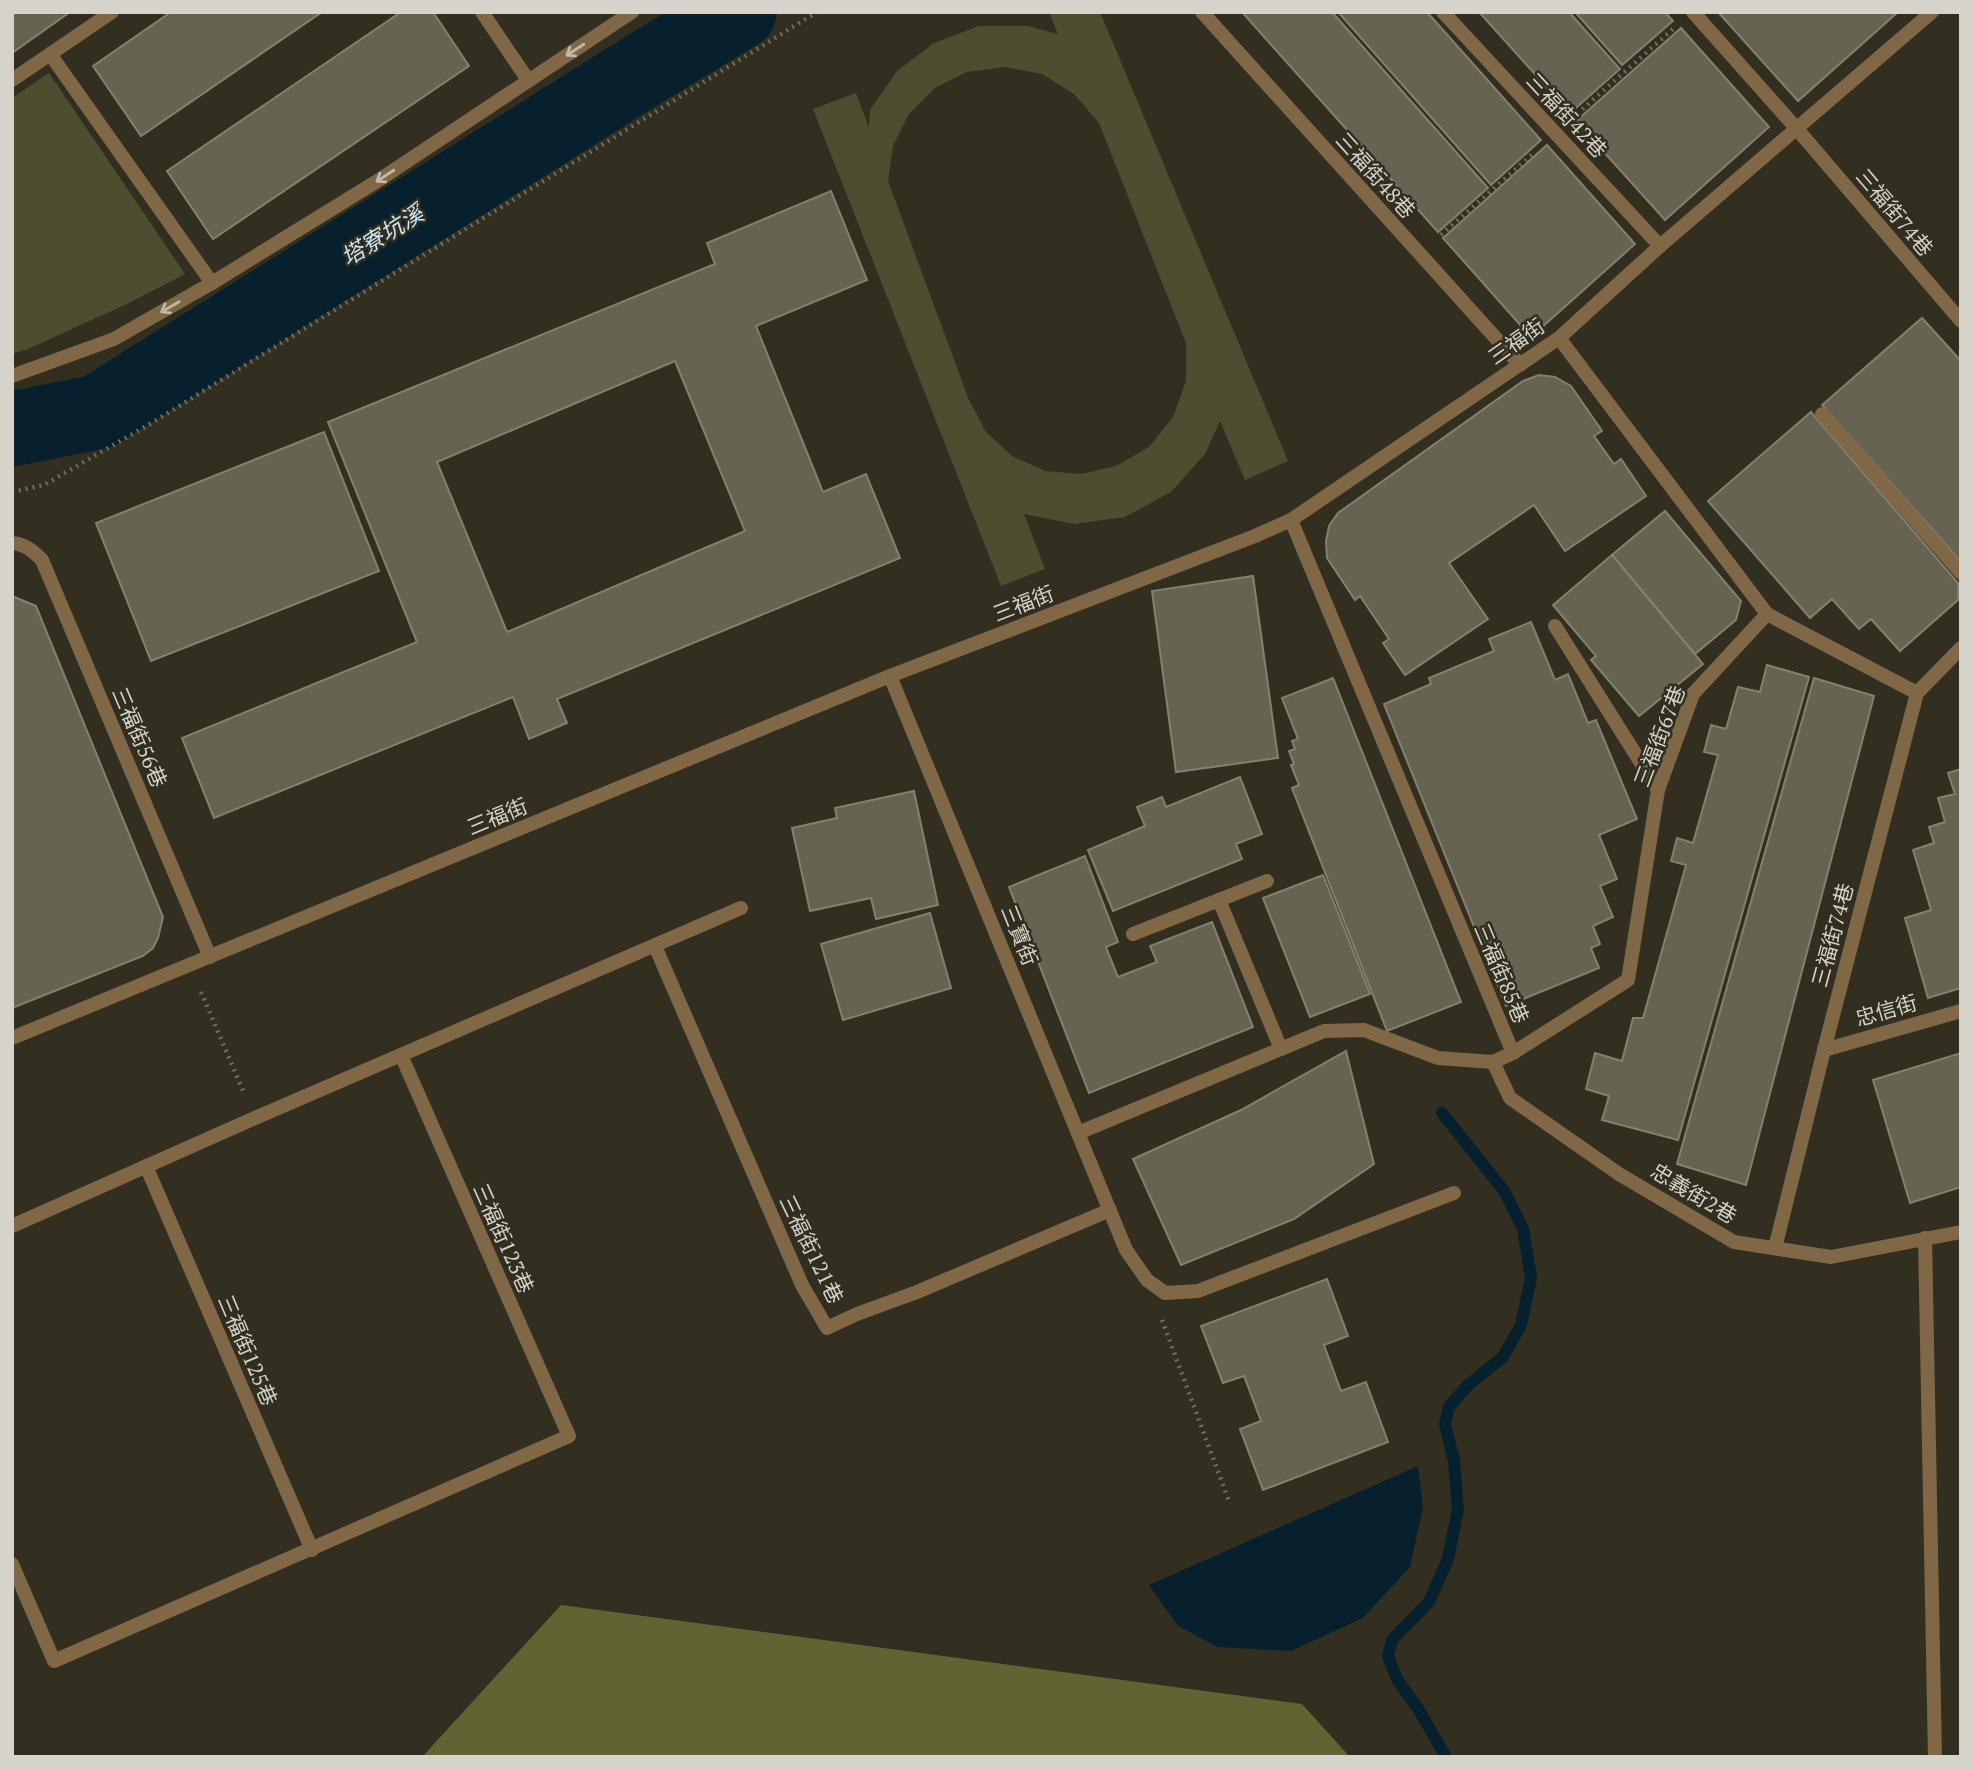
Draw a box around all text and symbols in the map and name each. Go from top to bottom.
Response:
one-way arrow [565,43,585,57]
street label: 三福街42巷 [1520,67,1614,163]
street label: 三福街48巷 [1330,126,1422,224]
street label: 三福街74巷 [1850,162,1940,262]
one-way arrow [376,168,395,183]
water label: 塔寮坑溪 [335,196,432,273]
one-way arrow [161,300,181,314]
street label: 三福街 [1482,311,1550,371]
street label: 三福街 [989,579,1057,627]
street label: 三福街67巷 [1627,681,1691,791]
street label: 三福街56巷 [106,683,174,791]
street label: 三福街 [463,791,531,841]
street label: 三福街74巷 [1805,880,1859,990]
street label: 三寶街 [995,901,1045,969]
street label: 三福街85巷 [1468,919,1536,1027]
street label: 忠信街 [1852,988,1920,1032]
street label: 忠義街2巷 [1646,1156,1742,1230]
street label: 三福街123巷 [467,1179,541,1297]
street label: 三福街121巷 [774,1190,850,1308]
street label: 三福街125巷 [212,1290,284,1410]

